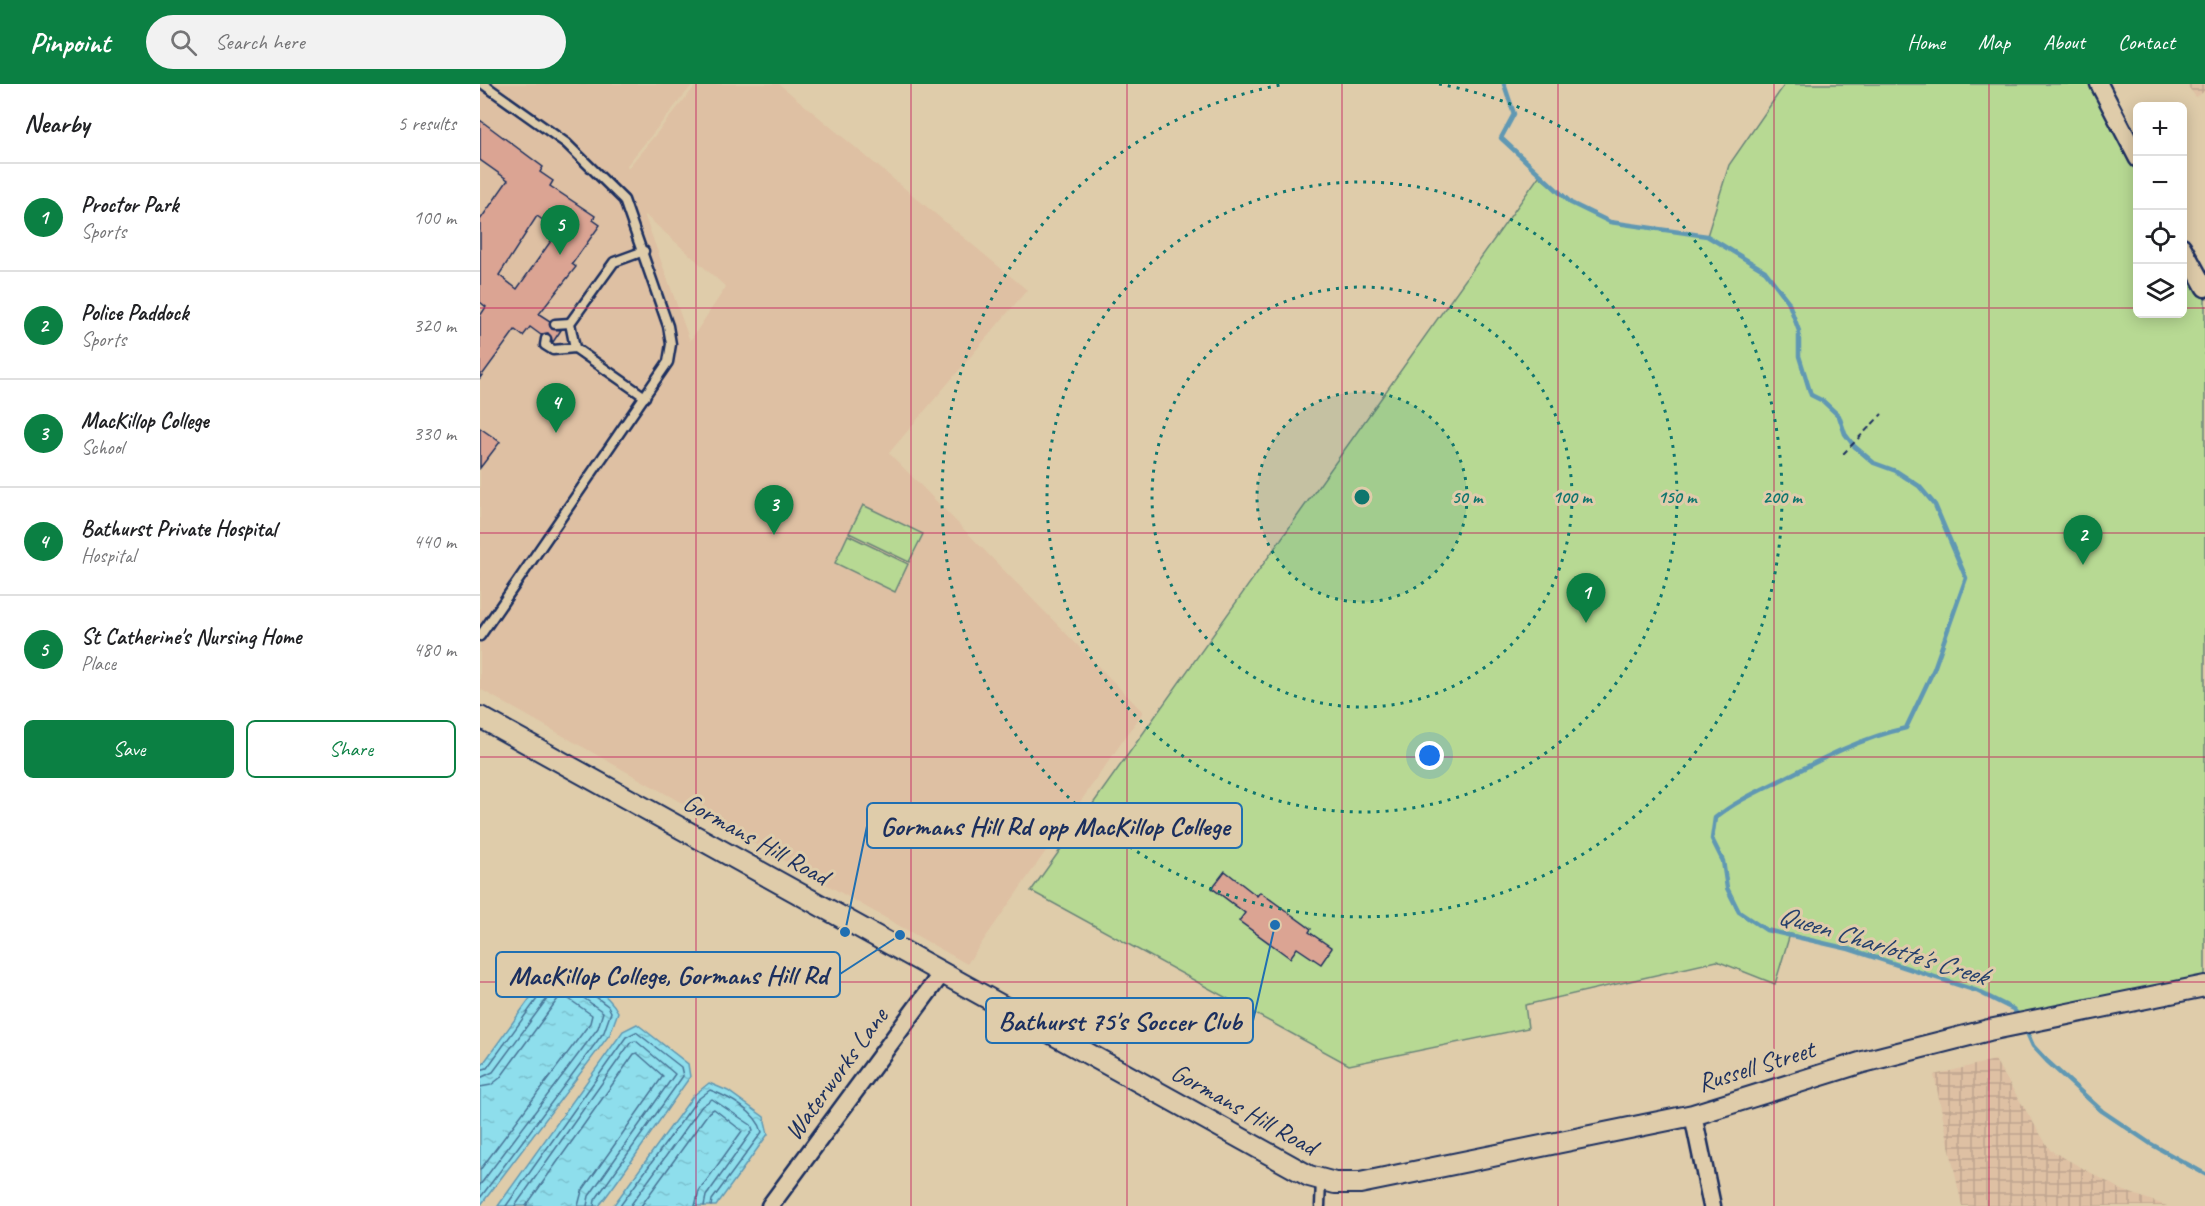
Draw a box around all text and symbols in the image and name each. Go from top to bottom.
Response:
search box [146,15,566,69]
text: Pinpoint [30,25,110,60]
icon: search [167,26,200,59]
text: Search here [215,28,305,56]
text: Home [1907,29,1945,55]
text: Map [1978,29,2010,55]
text: About [2043,29,2085,55]
text: Contact [2118,29,2175,55]
map controls [2133,102,2187,318]
button: + [2133,102,2187,156]
text: Nearby [24,107,89,140]
text: 5 results [397,111,456,136]
button: − [2133,156,2187,210]
text: Proctor Park [81,191,178,219]
text: 1 [39,205,48,230]
text: 100 m [413,205,456,230]
pin: 5 [540,206,580,255]
button: locate [2133,210,2187,264]
text: Sports [81,219,126,244]
button: layers [2133,264,2187,318]
text: Police Paddock [81,299,188,327]
text: 2 [39,313,48,338]
text: 320 m [413,313,456,338]
text: Sports [81,327,126,352]
pin: 4 [536,384,576,433]
text: MacKillop College [81,407,209,435]
text: 3 [39,421,48,446]
text: 330 m [413,421,456,446]
text: School [81,435,124,460]
pin: 3 [754,486,794,535]
text: 50 m [1452,486,1484,508]
text: 100 m [1553,486,1593,508]
text: 150 m [1658,486,1698,508]
text: 200 m [1763,486,1803,508]
centre of rings [1352,487,1372,507]
text: Bathurst Private Hospital [81,515,277,543]
pin: 2 [2064,516,2102,565]
text: 4 [39,529,48,554]
text: 440 m [413,529,456,554]
text: Hospital [81,543,136,568]
pin: 1 [1566,574,1606,623]
text: St Catherine's Nursing Home [81,623,301,651]
text: 5 [39,637,48,662]
text: 480 m [413,637,456,662]
text: Place [81,651,116,676]
button: Save [24,720,234,778]
button: Share [246,720,456,778]
your location [1415,741,1444,770]
street label: Gormans Hill Road [677,785,838,894]
callout: Gormans Hill Rd opp MacKillop College [867,803,1242,848]
text: Gormans Hill Rd opp MacKillop College [880,809,1232,843]
water label: Queen Charlotte's Creek [1775,897,1996,994]
callout: MacKillop College, Gormans Hill Rd [496,952,840,997]
text: MacKillop College, Gormans Hill Rd [509,958,831,992]
callout: Bathurst 75's Soccer Club [986,998,1253,1043]
street label: Waterworks Lane [777,1000,896,1147]
text: Bathurst 75's Soccer Club [999,1004,1243,1038]
street label: Russell Street [1694,1032,1821,1099]
street label: Gormans Hill Road [1165,1055,1326,1164]

